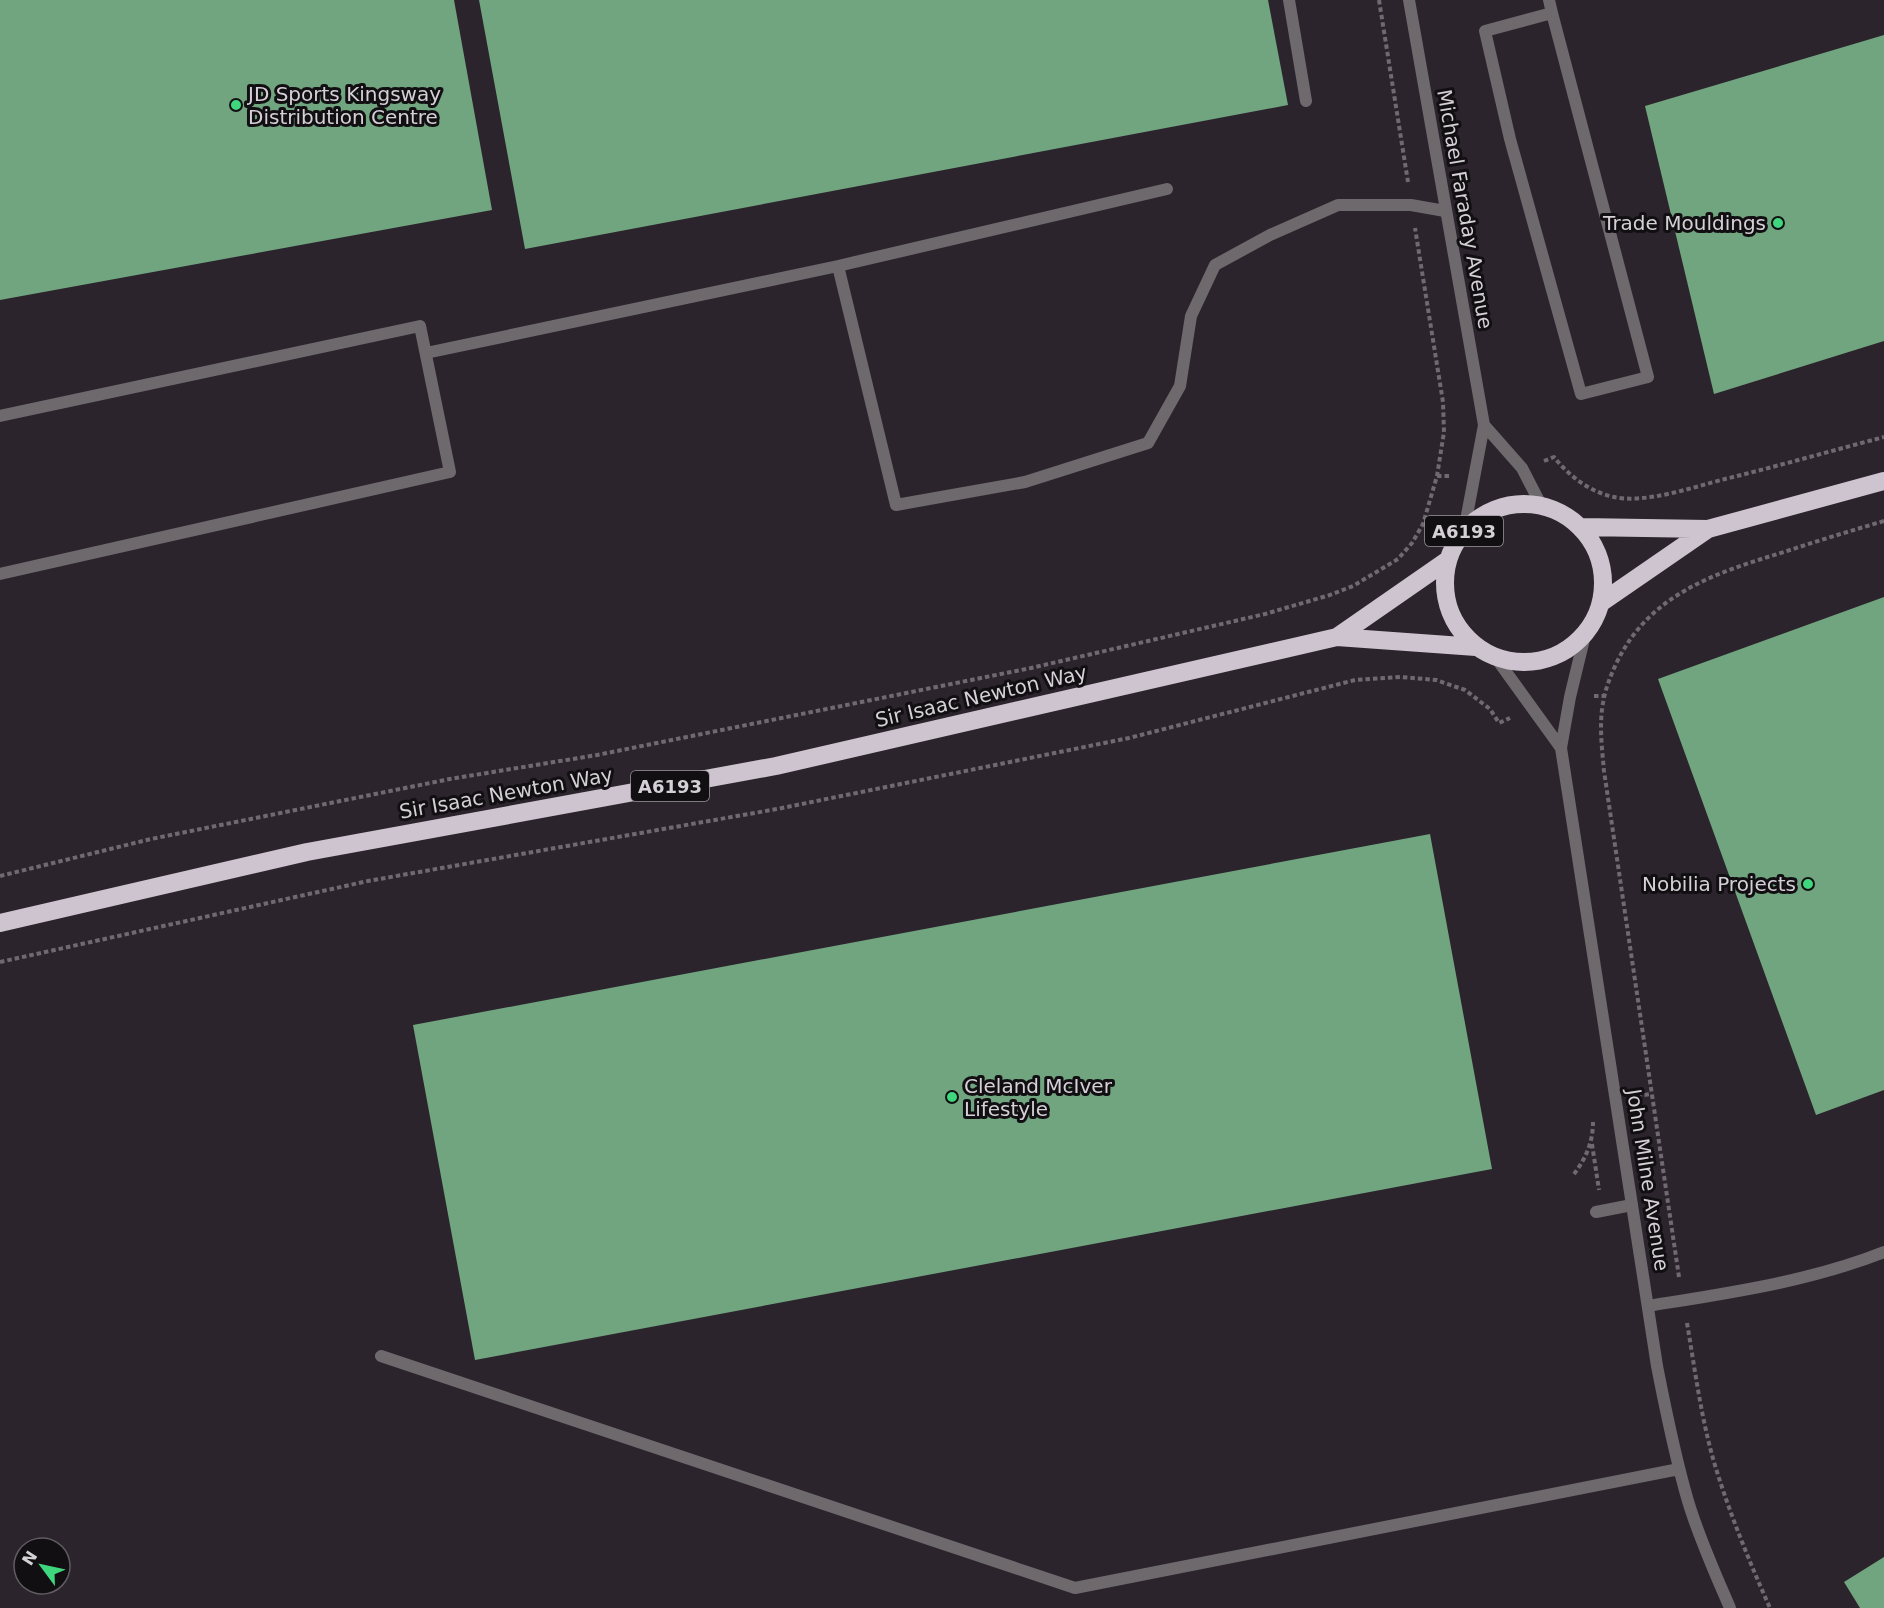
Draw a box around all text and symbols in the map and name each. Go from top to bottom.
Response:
place label: JD Sports Kingsway Distribution Centre [246,82,441,129]
street label: Michael Faraday Avenue [1432,87,1498,331]
marker: JD Sports Kingsway Distribution Centre [229,98,243,112]
place label: Trade Mouldings [1602,211,1766,235]
marker: Trade Mouldings [1771,216,1785,230]
road number: A6193 [1425,516,1503,546]
street label: Sir Isaac Newton Way [873,660,1089,732]
street label: Sir Isaac Newton Way [397,762,615,824]
road number: A6193 [631,771,709,801]
place label: Nobilia Projects [1642,872,1796,896]
marker: Nobilia Projects [1801,877,1815,891]
place label: Cleland McIver Lifestyle [964,1074,1113,1121]
street label: John Milne Avenue [1621,1085,1674,1273]
marker: Cleland McIver Lifestyle [945,1090,959,1104]
north arrow [12,1536,72,1596]
text: N [18,1547,41,1569]

